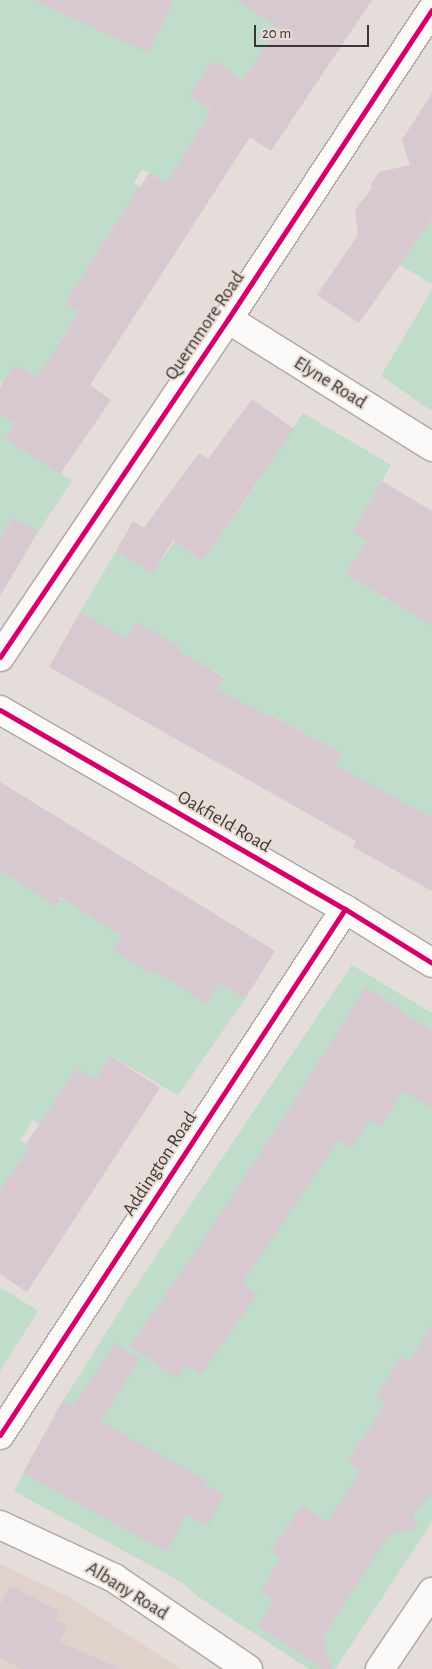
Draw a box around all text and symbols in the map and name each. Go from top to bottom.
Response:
scale bar [257,15,372,47]
text: 20 m [262,26,291,41]
street label: Quernmore Road [160,267,250,385]
street label: Elyne Road [289,352,371,414]
street label: Oakfield Road [173,786,275,858]
street label: Addington Road [118,1108,202,1220]
street label: Albany Road [82,1557,172,1625]

